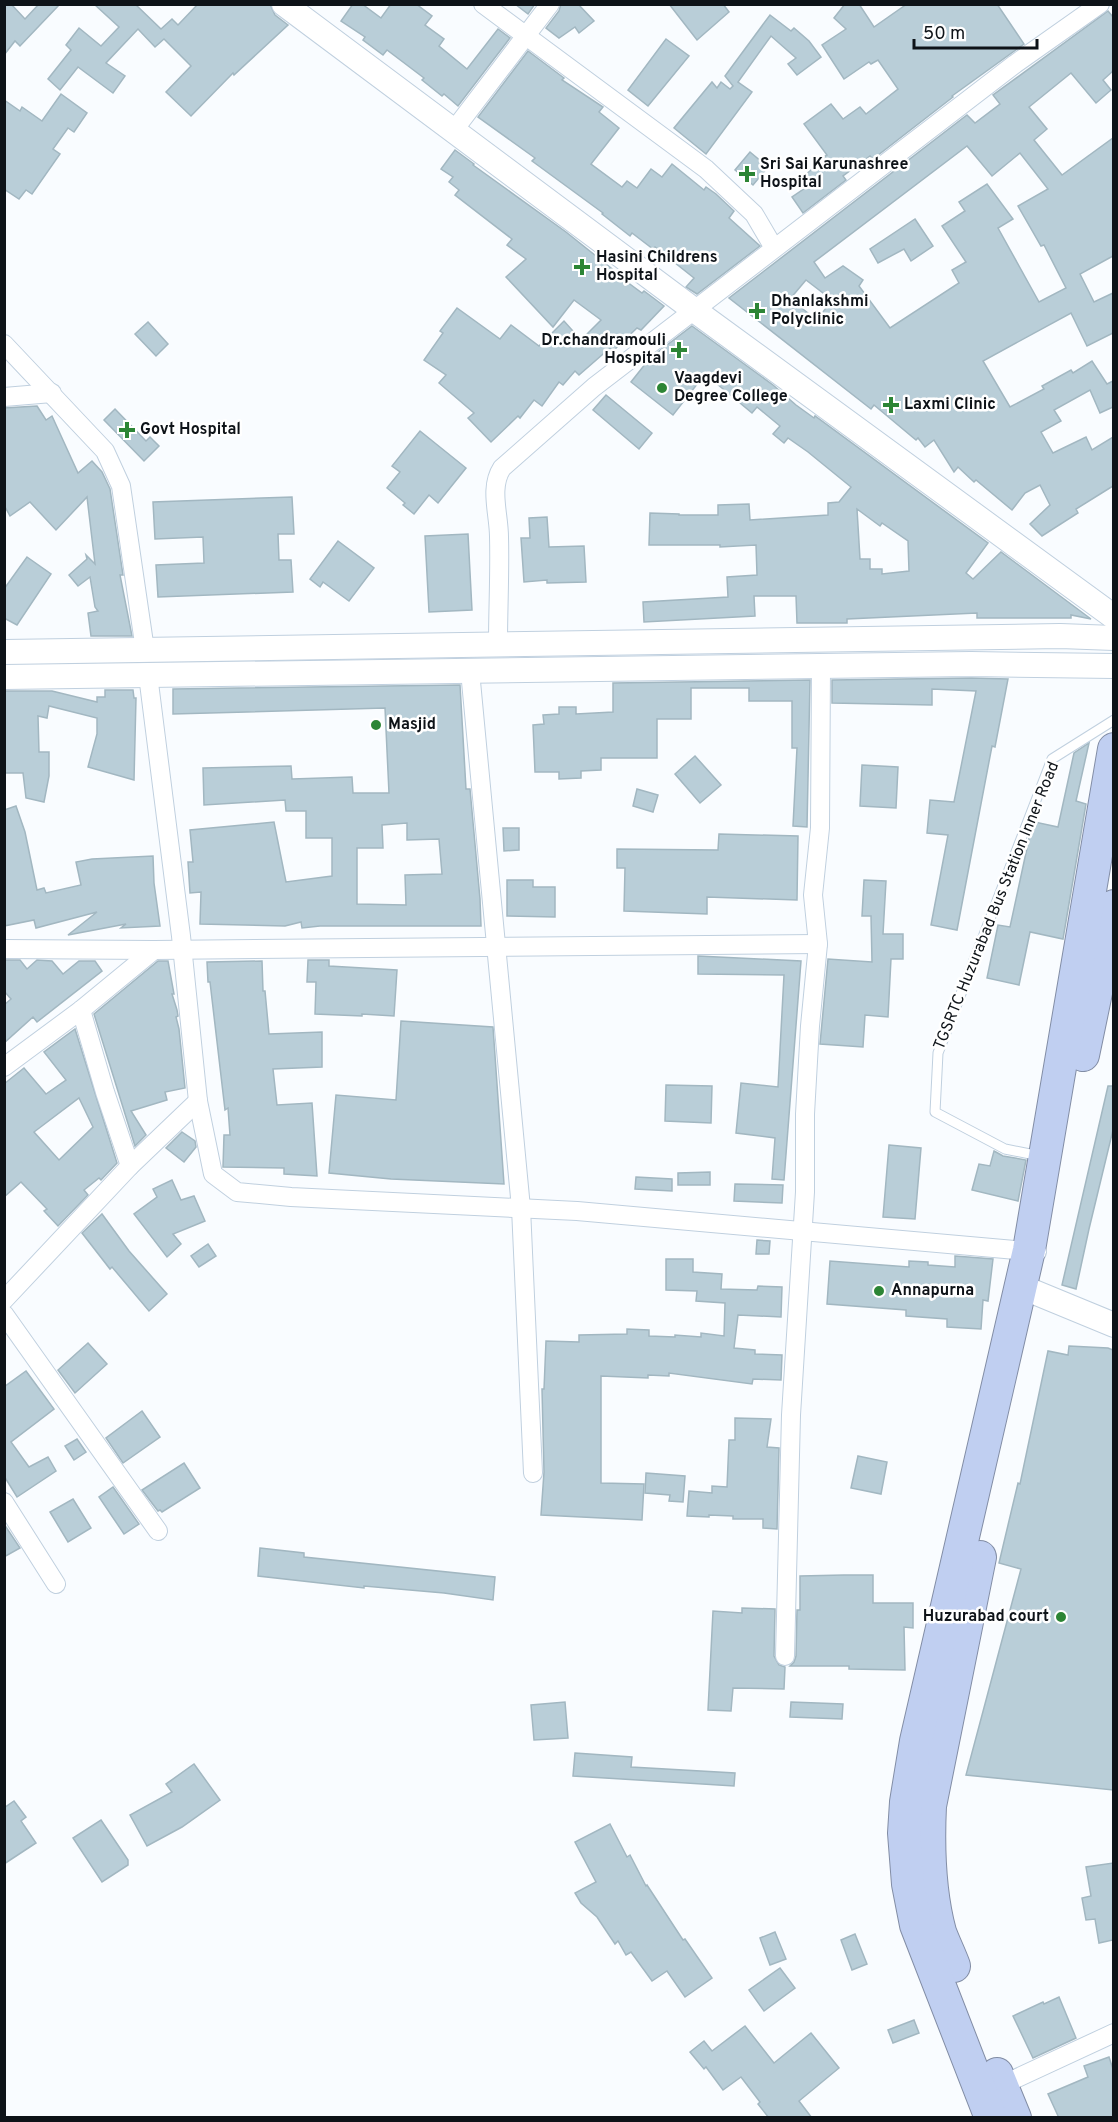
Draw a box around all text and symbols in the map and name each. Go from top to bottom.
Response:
scale bar [914,12,1037,50]
text: 50 m [923,23,965,46]
place label: Sri Sai Karunashree Hospital [760,155,909,193]
marker: Sri Sai Karunashree Hospital [738,165,756,183]
place label: Hasini Childrens Hospital [596,248,718,286]
marker: Hasini Childrens Hospital [573,258,591,276]
place label: Dhanlakshmi Polyclinic [771,292,868,330]
marker: Dhanlakshmi Polyclinic [748,302,766,320]
place label: Dr.chandramouli Hospital [541,331,666,369]
marker: Dr.chandramouli Hospital [670,341,688,359]
place label: Vaagdevi Degree College [674,369,788,407]
marker: Vaagdevi Degree College [655,381,669,395]
place label: Laxmi Clinic [904,395,996,415]
marker: Laxmi Clinic [882,396,900,414]
place label: Govt Hospital [140,420,241,440]
marker: Govt Hospital [118,421,136,439]
place label: Masjid [388,715,436,735]
marker: Masjid [369,718,383,732]
street label: TGSRTC Huzurabad Bus Station Inner Road [930,759,1064,1053]
place label: Annapurna [891,1281,974,1301]
marker: Annapurna [872,1284,886,1298]
place label: Huzurabad court [923,1607,1049,1627]
marker: Huzurabad court [1054,1610,1068,1624]

